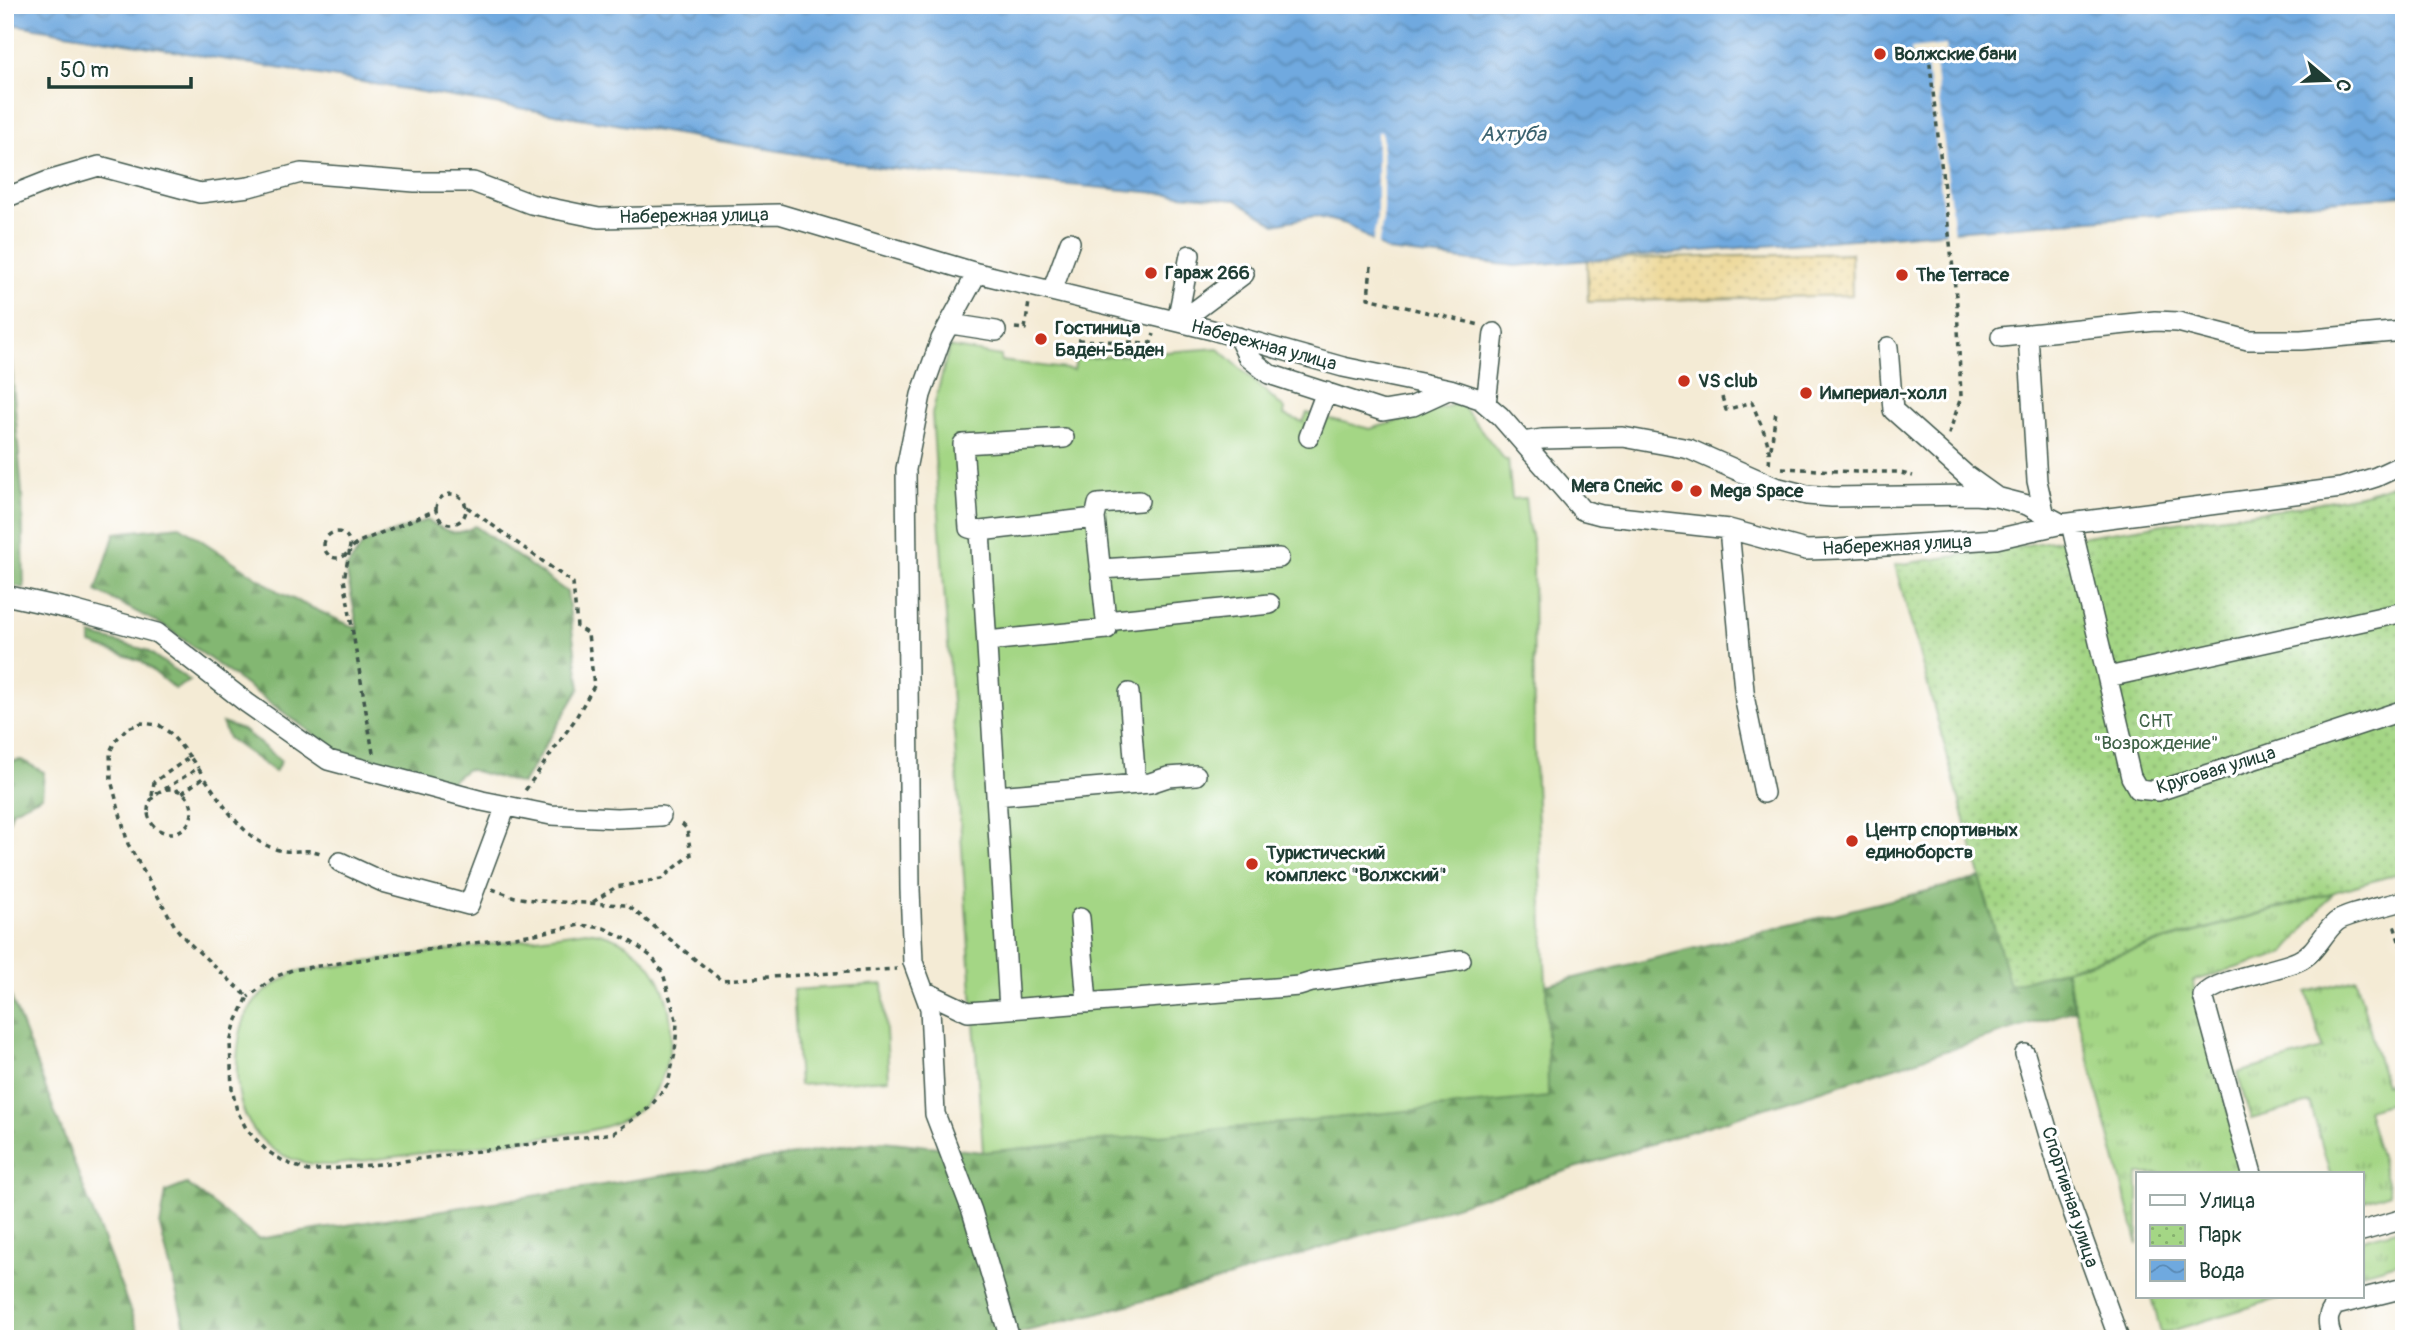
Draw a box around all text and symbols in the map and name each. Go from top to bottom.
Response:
place label: Волжские бани [1894,42,2017,66]
scale bar [49,46,191,90]
marker: Волжские бани [1872,46,1888,62]
north arrow [2294,46,2364,116]
text: 50 m [60,57,109,84]
text: С [2330,76,2356,95]
water label: Ахтуба [1480,121,1547,148]
street label: Набережная улица [619,203,769,229]
place label: Гараж 266 [1165,261,1250,285]
place label: The Terrace [1915,263,2010,287]
marker: Гараж 266 [1143,265,1159,281]
marker: The Terrace [1894,267,1910,283]
street label: Набережная улица [1189,314,1340,376]
place label: Гостиница Баден-Баден [1055,316,1164,362]
marker: Гостиница Баден-Баден [1033,331,1049,347]
place label: VS club [1698,369,1758,393]
marker: VS club [1676,373,1692,389]
place label: Империал-холл [1820,381,1947,405]
marker: Империал-холл [1798,385,1814,401]
place label: Мега Спейс [1571,474,1663,498]
marker: Мега Спейс [1669,478,1685,494]
place label: Mega Space [1710,479,1804,503]
marker: Mega Space [1688,483,1704,499]
street label: Набережная улица [1822,529,1973,561]
park label: СНТ "Возрождение" [2094,709,2218,755]
street label: Круговая улица [2154,740,2279,799]
place label: Центр спортивных единоборств [1865,818,2018,864]
marker: Центр спортивных единоборств [1844,833,1860,849]
place label: Туристический комплекс "Волжский" [1265,841,1447,887]
marker: Туристический комплекс "Волжский" [1244,856,1260,872]
street label: Спортивная улица [2036,1124,2104,1271]
legend [2136,1172,2364,1298]
text: Улица [2199,1188,2255,1215]
text: Парк [2199,1222,2242,1249]
text: Вода [2199,1258,2245,1285]

